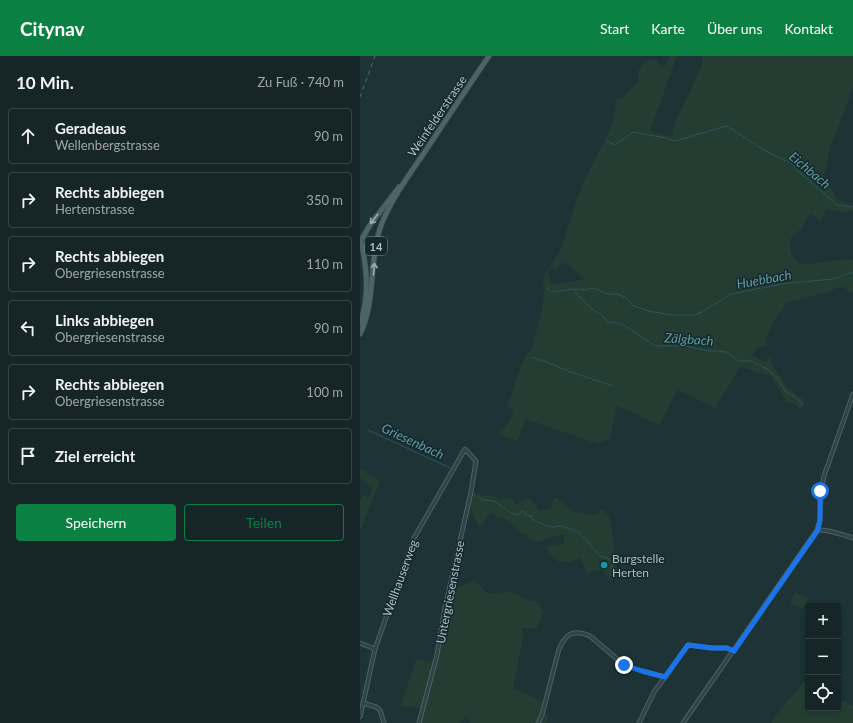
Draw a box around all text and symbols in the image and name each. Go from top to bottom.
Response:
text: Citynav [20,17,85,40]
text: Start [600,20,629,37]
text: Karte [651,20,685,37]
text: Über uns [707,20,762,37]
text: Kontakt [784,20,833,37]
text: 10 Min. [16,72,74,93]
street label: Weinfelderstrasse [404,73,470,159]
text: Zu Fuß · 740 m [258,74,344,90]
text: Geradeaus [55,119,126,137]
icon: ahead [17,125,39,147]
text: 90 m [314,128,343,144]
text: Wellenbergstrasse [55,137,160,153]
water label: Eichbach [786,148,834,192]
text: Rechts abbiegen [55,183,164,201]
icon: right [17,189,39,211]
text: 350 m [306,192,343,208]
text: Hertenstrasse [55,201,135,217]
one-way arrow [370,214,378,225]
road number: 14 [365,237,387,255]
text: Rechts abbiegen [55,247,164,265]
icon: right [17,253,39,275]
text: 110 m [306,256,343,272]
one-way arrow [370,263,377,276]
text: Obergriesenstrasse [55,265,165,281]
water label: Huebbach [735,266,793,292]
text: Links abbiegen [55,311,154,329]
icon: left [17,317,39,339]
text: 90 m [314,320,343,336]
text: Obergriesenstrasse [55,329,165,345]
water label: Zälgbach [663,329,714,349]
text: Rechts abbiegen [55,375,164,393]
icon: right [17,381,39,403]
text: 100 m [306,384,343,400]
text: Obergriesenstrasse [55,393,165,409]
water label: Griesenbach [379,420,447,462]
icon: arrive [17,445,39,467]
text: Ziel erreicht [55,447,135,465]
route start [811,482,829,500]
button: Speichern [16,504,176,541]
button: Teilen [184,504,344,541]
street label: Wellhauserweg [379,537,421,619]
street label: Untergriesenstrasse [433,539,467,645]
place label: Burgstelle Herten [612,551,665,580]
marker: Burgstelle Herten [599,560,609,570]
map controls [805,603,841,711]
button: + [805,603,841,639]
button: − [805,639,841,675]
route end [615,656,633,674]
button: locate [805,675,841,711]

